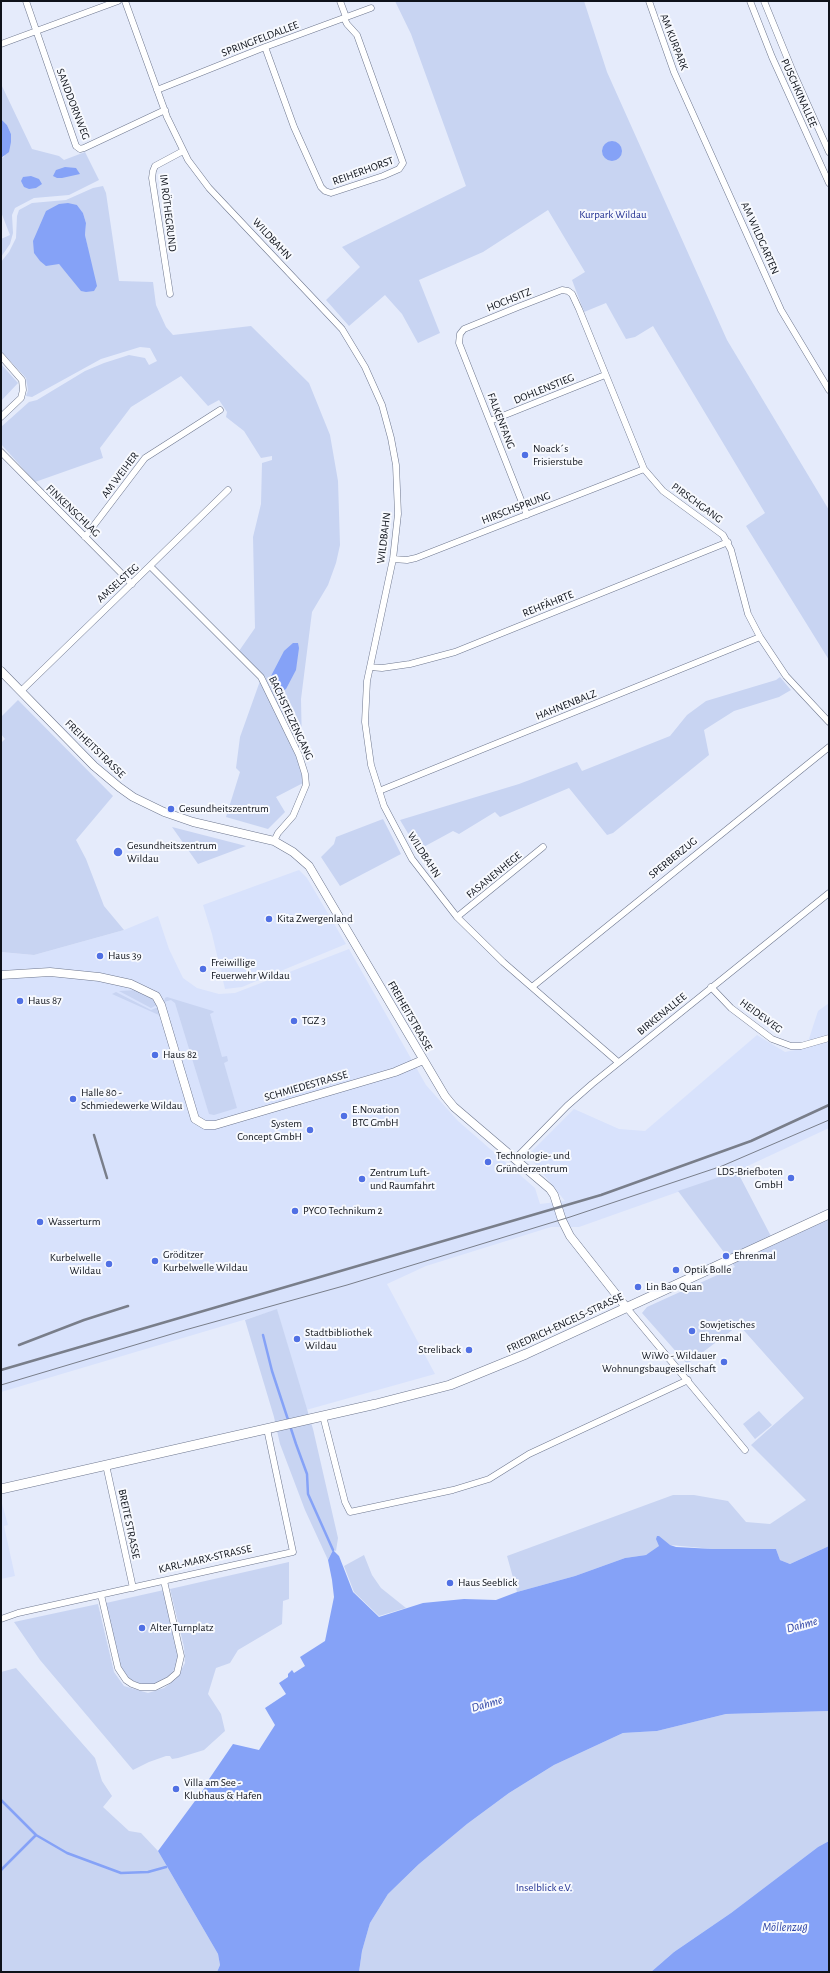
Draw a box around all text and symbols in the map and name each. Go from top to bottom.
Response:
street label: AM KURPARK [657,12,691,72]
street label: SPRINGFELDALLEE [220,18,300,60]
street label: PUSCHKINALLEE [778,57,820,129]
street label: SANDDORNWEG [53,67,93,141]
street label: REIHERHORST [331,154,395,188]
street label: IM RÖTHEGRUND [157,173,179,253]
street label: AM WILDGARTEN [738,200,782,276]
park label: Kurpark Wildau [579,208,647,222]
street label: WILDBAHN [250,216,294,262]
street label: HOCHSITZ [485,285,533,315]
street label: DOHLENSTIEG [512,371,576,407]
street label: FALKENFANG [484,391,518,451]
place label: Noack´s Frisierstube [533,442,583,468]
street label: AM WEIHER [99,450,141,500]
marker: Noack´s Frisierstube [520,450,530,460]
street label: PIRSCHGANG [669,480,725,526]
street label: FINKENSCHLAG [43,482,103,540]
street label: HIRSCHSPRUNG [480,489,552,527]
street label: WILDBAHN [374,512,394,564]
street label: AMSELSTEG [94,561,142,605]
street label: REHFÄHRTE [521,588,575,620]
street label: BACHSTELZENGANG [266,674,316,762]
street label: HAHNENBALZ [534,687,598,723]
street label: FREIHEITSTRASSE [62,717,128,781]
place label: Gesundheitszentrum [179,802,269,816]
marker: Gesundheitszentrum [166,804,176,814]
street label: WILDBAHN [404,830,444,880]
street label: SPERBERZUG [646,834,700,882]
place label: Gesundheitszentrum Wildau [127,839,217,865]
marker: Gesundheitszentrum Wildau [112,846,124,858]
street label: FASANENHEGE [464,849,524,901]
place label: Kita Zwergenland [277,912,353,926]
marker: Kita Zwergenland [264,914,274,924]
place label: Haus 39 [108,949,142,963]
marker: Haus 39 [95,951,105,961]
place label: Freiwillige Feuerwehr Wildau [211,956,290,982]
marker: Freiwillige Feuerwehr Wildau [198,964,208,974]
street label: FREIHEITSTRASSE [385,979,435,1053]
street label: BIRKENALLEE [635,990,689,1038]
place label: Haus 87 [28,994,62,1008]
marker: Haus 87 [15,996,25,1006]
street label: HEIDEWEG [737,996,785,1036]
place label: TGZ 3 [302,1014,326,1028]
marker: TGZ 3 [289,1016,299,1026]
place label: Haus 82 [163,1048,197,1062]
marker: Haus 82 [150,1050,160,1060]
street label: SCHMIEDESTRASSE [263,1068,349,1104]
place label: Halle 80 - Schmiedewerke Wildau [81,1086,182,1112]
marker: Halle 80 - Schmiedewerke Wildau [68,1094,78,1104]
place label: E.Novation BTC GmbH [352,1103,399,1129]
marker: E.Novation BTC GmbH [339,1111,349,1121]
place label: System Concept GmbH [237,1117,302,1143]
marker: System Concept GmbH [305,1125,315,1135]
place label: Technologie- und Gründerzentrum [496,1149,570,1175]
marker: Technologie- und Gründerzentrum [483,1157,493,1167]
place label: LDS-Briefboten GmbH [717,1165,783,1191]
place label: Zentrum Luft- und Raumfahrt [370,1166,435,1192]
marker: LDS-Briefboten GmbH [786,1173,796,1183]
marker: Zentrum Luft- und Raumfahrt [357,1174,367,1184]
place label: PYCO Technikum 2 [303,1204,383,1218]
marker: PYCO Technikum 2 [290,1206,300,1216]
place label: Wasserturm [48,1215,100,1229]
marker: Wasserturm [35,1217,45,1227]
place label: Gröditzer Kurbelwelle Wildau [163,1248,248,1274]
place label: Ehrenmal [734,1249,776,1263]
place label: Kurbelwelle Wildau [50,1251,101,1277]
marker: Ehrenmal [721,1251,731,1261]
marker: Gröditzer Kurbelwelle Wildau [150,1256,160,1266]
marker: Kurbelwelle Wildau [104,1259,114,1269]
place label: Optik Bolle [684,1263,731,1277]
marker: Optik Bolle [671,1265,681,1275]
place label: Lin Bao Quan [646,1280,702,1294]
marker: Lin Bao Quan [633,1282,643,1292]
street label: FRIEDRICH-ENGELS-STRASSE [505,1290,625,1356]
place label: Sowjetisches Ehrenmal [700,1318,755,1344]
place label: Stadtbibliothek Wildau [305,1326,372,1352]
marker: Sowjetisches Ehrenmal [687,1326,697,1336]
marker: Stadtbibliothek Wildau [292,1334,302,1344]
place label: Streliback [418,1343,461,1357]
marker: Streliback [464,1345,474,1355]
place label: WiWo - Wildauer Wohnungsbaugesellschaft [602,1349,716,1375]
marker: WiWo - Wildauer Wohnungsbaugesellschaft [719,1357,729,1367]
street label: BREITE STRASSE [115,1488,143,1560]
street label: KARL-MARX-STRASSE [157,1542,253,1576]
place label: Haus Seeblick [458,1576,517,1590]
marker: Haus Seeblick [445,1578,455,1588]
water label: Dahme [785,1614,819,1636]
place label: Alter Turnplatz [150,1621,214,1635]
marker: Alter Turnplatz [137,1623,147,1633]
water label: Dahme [470,1693,504,1715]
place label: Villa am See - Klubhaus & Hafen [184,1776,262,1802]
marker: Villa am See - Klubhaus & Hafen [171,1784,181,1794]
park label: Inselblick e.V. [516,1881,572,1895]
water label: Möllenzug [762,1920,808,1934]

